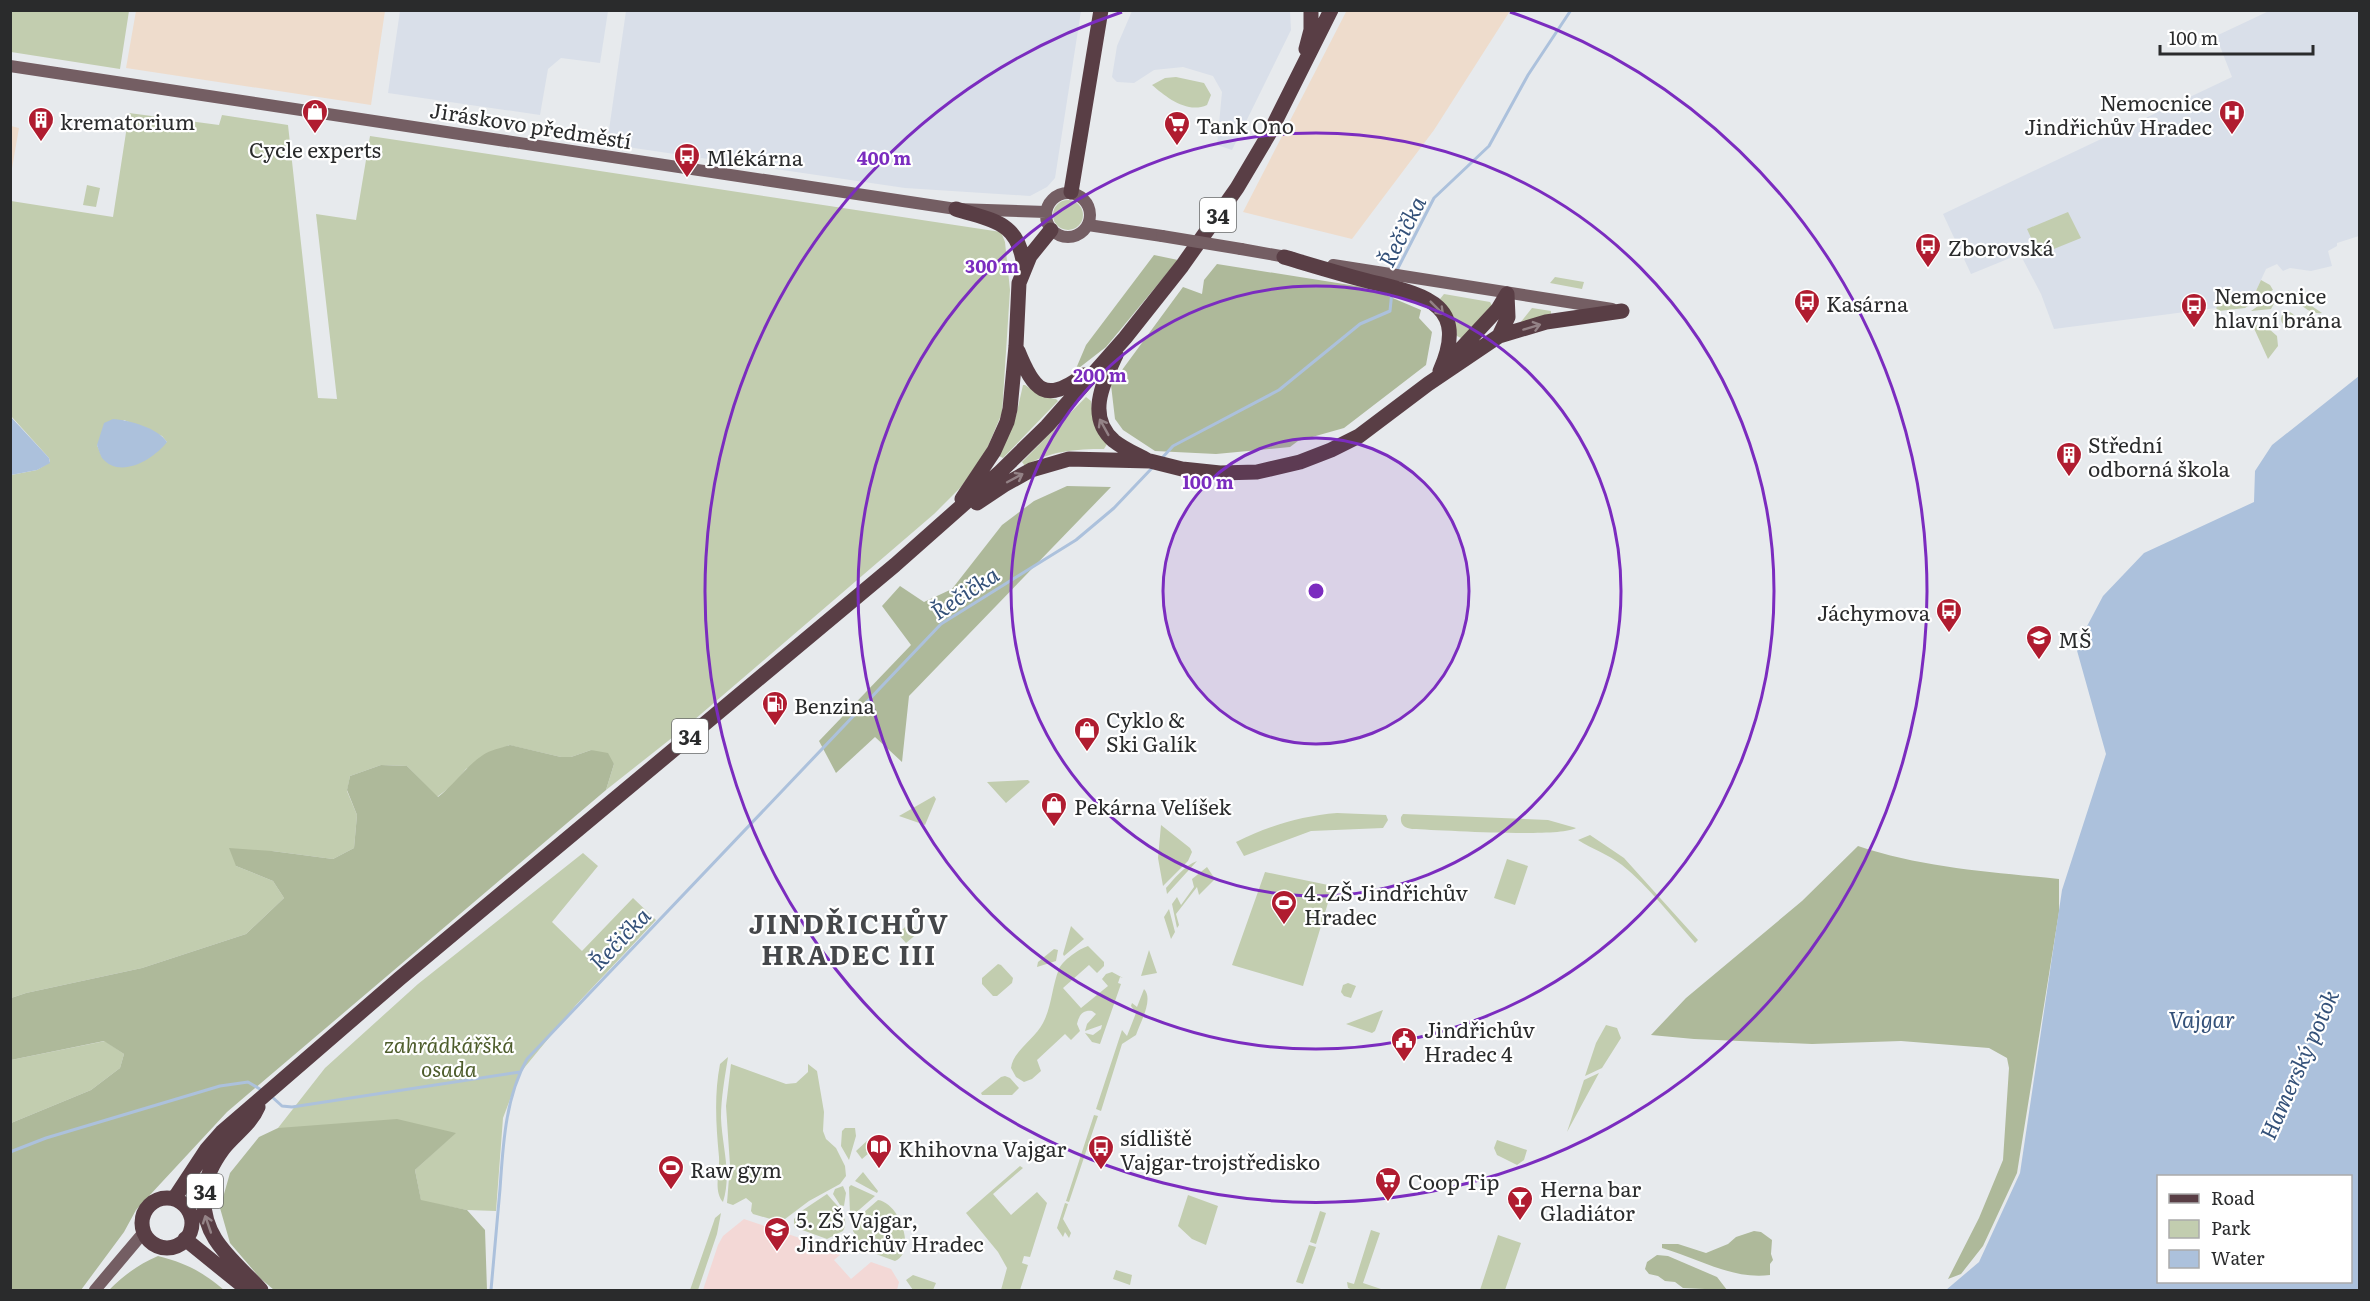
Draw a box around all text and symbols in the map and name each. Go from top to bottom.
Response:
scale bar [2160,18,2313,56]
text: 100 m [2169,24,2218,51]
place label: Nemocnice Jindřichův Hradec [2024,86,2212,141]
street label: Jiráskovo předměstí [428,93,634,155]
shop icon: Cycle experts [300,97,330,135]
hospital icon: Nemocnice Jindřichův Hradec [2217,98,2247,136]
building icon: krematorium [26,105,56,143]
place label: krematorium [60,105,195,136]
supermarket icon: Tank Ono [1162,109,1192,147]
place label: Tank Ono [1196,109,1294,140]
place label: Cycle experts [249,133,381,164]
bus stop icon: Mlékárna [672,141,702,179]
place label: Mlékárna [706,141,804,172]
text: 400 m [857,144,911,171]
water label: Řečička [1369,189,1433,272]
road number: 34 [1200,198,1236,232]
bus stop icon: Zborovská [1913,231,1943,269]
place label: Zborovská [1948,231,2055,262]
text: 300 m [965,252,1019,279]
place label: Nemocnice hlavní brána [2214,279,2342,334]
bus stop icon: Kasárna [1792,287,1822,325]
place label: Kasárna [1826,287,1909,318]
bus stop icon: Nemocnice hlavní brána [2179,291,2209,329]
one-way arrow [1430,300,1445,315]
one-way arrow [1522,321,1541,332]
text: 200 m [1073,361,1127,388]
one-way arrow [1098,419,1110,436]
place label: Střední odborná škola [2088,428,2230,483]
building icon: Střední odborná škola [2054,440,2084,478]
text: 100 m [1182,468,1234,495]
one-way arrow [1006,472,1024,483]
water label: Řečička [923,557,1005,627]
centre of rings [1306,581,1326,601]
place label: Jáchymova [1817,596,1931,627]
bus stop icon: Jáchymova [1934,596,1964,634]
school or university icon: MŠ [2024,623,2054,661]
place label: MŠ [2058,623,2092,654]
fuel station icon: Benzina [760,689,790,727]
place label: Benzina [794,689,876,720]
place label: Cyklo & Ski Galík [1106,703,1197,758]
shop icon: Cyklo & Ski Galík [1072,715,1102,753]
road number: 34 [672,719,708,753]
shop icon: Pekárna Velíšek [1039,790,1069,828]
place label: Pekárna Velíšek [1074,790,1232,821]
place label: 4. ZŠ Jindřichův Hradec [1304,876,1469,931]
sports icon: 4. ZŠ Jindřichův Hradec [1269,888,1299,926]
water label: Řečička [581,899,658,977]
district label: JINDŘICHŮV HRADEC III [749,902,949,973]
water label: Hamerský potok [2250,984,2346,1144]
water label: Vajgar [2169,1002,2235,1035]
place label: Jindřichův Hradec 4 [1424,1013,1535,1068]
public building icon: Jindřichův Hradec 4 [1389,1025,1419,1063]
park label: zahrádkářšká osada [384,1028,514,1083]
place label: sídliště Vajgar-trojstředisko [1120,1121,1320,1176]
library icon: Khihovna Vajgar [864,1132,894,1170]
place label: Khihovna Vajgar [898,1132,1067,1163]
bus stop icon: sídliště Vajgar-trojstředisko [1086,1133,1116,1171]
sports icon: Raw gym [656,1153,686,1191]
place label: Raw gym [690,1153,782,1184]
supermarket icon: Coop Tip [1373,1165,1403,1203]
place label: Coop Tip [1408,1165,1499,1196]
place label: Herna bar Gladiátor [1540,1172,1641,1227]
road number: 34 [187,1174,223,1208]
legend [2157,1175,2352,1283]
bar icon: Herna bar Gladiátor [1505,1184,1535,1222]
text: Road [2211,1184,2255,1211]
place label: 5. ZŠ Vajgar, Jindřichův Hradec [796,1203,984,1258]
text: Park [2211,1214,2252,1241]
one-way arrow [201,1215,212,1234]
school or university icon: 5. ZŠ Vajgar, Jindřichův Hradec [762,1215,792,1253]
text: Water [2211,1244,2265,1271]

